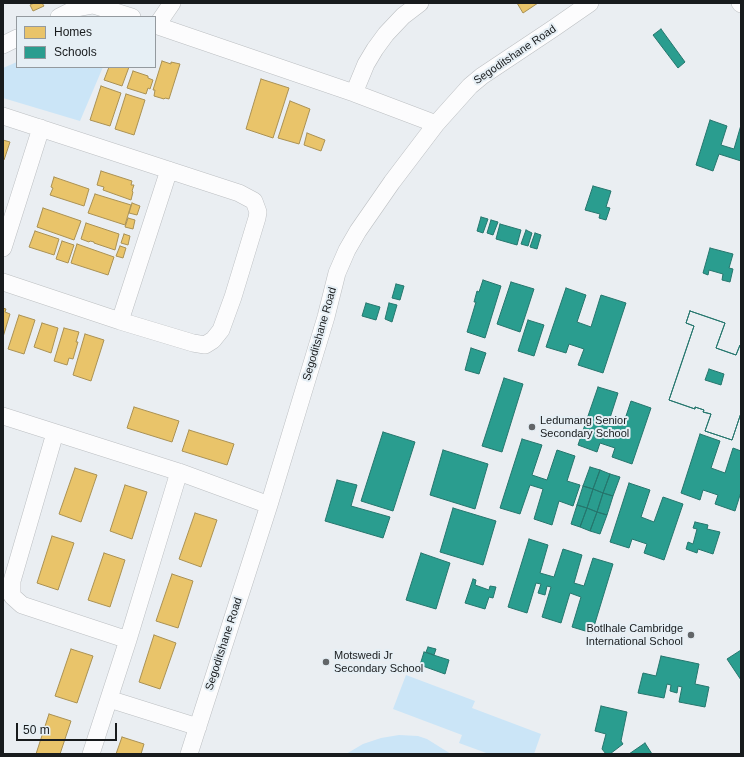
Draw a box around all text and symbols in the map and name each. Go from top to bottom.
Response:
legend [16,16,156,68]
street label: Segoditshane Road [471,23,559,87]
text: Homes [54,25,92,39]
text: Schools [54,45,97,59]
street label: Segoditshane Road [300,286,340,382]
place label: Ledumang Senior Secondary School [540,414,629,440]
marker: Ledumang Senior Secondary School [527,422,537,432]
street label: Segoditshane Road [203,596,245,692]
place label: Botlhale Cambridge International School [586,622,683,648]
marker: Botlhale Cambridge International School [686,630,696,640]
place label: Motswedi Jr Secondary School [334,649,423,675]
marker: Motswedi Jr Secondary School [321,657,331,667]
scale bar [18,715,119,741]
text: 50 m [23,723,50,737]

